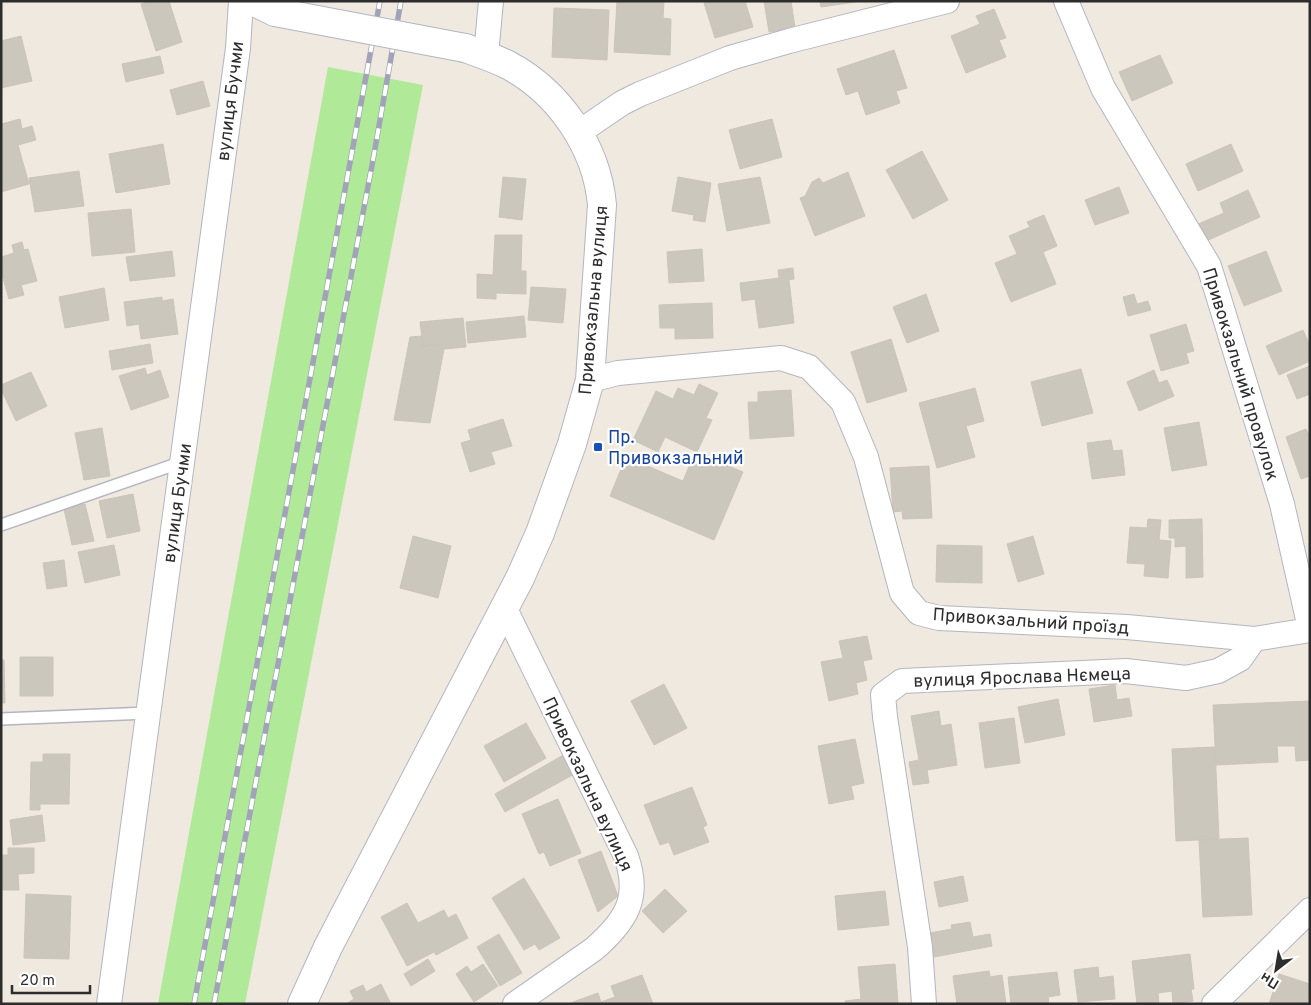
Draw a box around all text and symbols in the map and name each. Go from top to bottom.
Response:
street label: вулиця Бучми [213,40,250,162]
street label: Привокзальна вулиця [575,204,614,396]
street label: Привокзальний провулок [1196,265,1283,484]
place label: Пр. Привокзальний [608,427,744,471]
marker: Пр. Привокзальний [592,441,604,453]
street label: вулиця Бучми [159,442,198,565]
street label: Привокзальний проїзд [932,604,1130,641]
street label: вулиця Ярослава Нємеца [913,663,1131,694]
street label: Привокзальна вулиця [536,694,637,876]
north arrow [1251,945,1301,995]
scale bar [12,962,90,994]
text: Пн [1258,968,1283,992]
text: 20 m [20,972,55,991]

